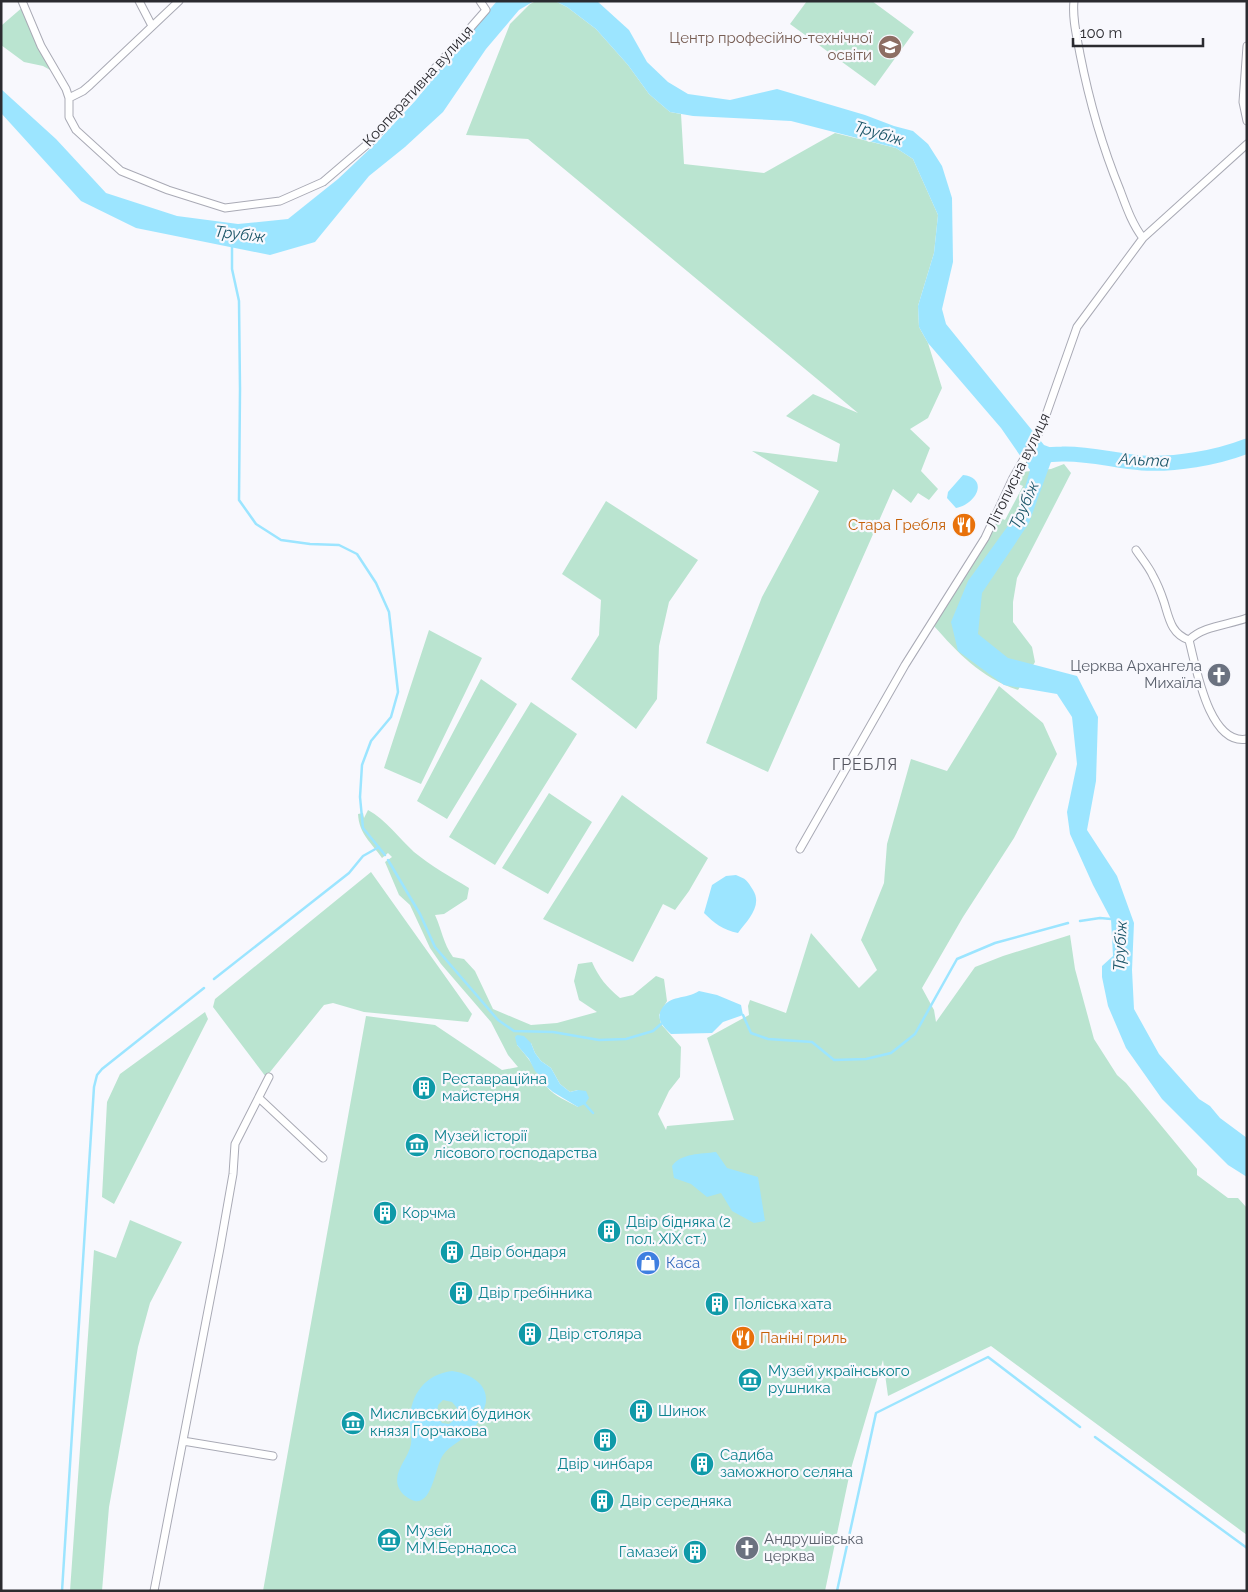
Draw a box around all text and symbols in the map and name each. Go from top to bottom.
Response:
scale bar [1073,15,1203,47]
street label: Кооперативна вулиця [359,22,477,150]
text: 100 m [1080,24,1122,42]
place label: Центр професійно-технічної освіти [669,29,873,64]
school or university icon: Центр професійно-технічної освіти [877,34,903,60]
water label: Трубіж [852,117,907,150]
water label: Трубіж [214,222,267,247]
street label: Літописна вулиця [982,410,1054,532]
water label: Альта [1117,449,1170,471]
water label: Трубіж [1005,477,1043,532]
restaurant icon: Стара Гребля [951,512,977,538]
place label: Стара Гребля [848,516,946,534]
place label: Церква Архангела Михаїла [1070,657,1202,692]
church icon: Церква Архангела Михаїла [1206,662,1232,688]
district label: ГРЕБЛЯ [832,755,898,774]
water label: Трубіж [1109,920,1131,972]
place label: Реставраційна майстерня [442,1070,547,1105]
building icon: Реставраційна майстерня [411,1075,437,1101]
place label: Музей історії лісового господарства [434,1127,597,1162]
museum icon: Музей історії лісового господарства [404,1132,430,1158]
building icon: Корчма [372,1200,398,1226]
place label: Корчма [402,1204,456,1222]
place label: Двір бідняка (2 пол. XIX ст.) [626,1213,731,1248]
building icon: Двір бідняка (2 пол. XIX ст.) [596,1218,622,1244]
building icon: Двір бондаря [439,1239,465,1265]
place label: Двір бондаря [470,1243,566,1261]
shop icon: Каса [635,1250,661,1276]
place label: Каса [666,1254,700,1272]
building icon: Двір гребінника [448,1280,474,1306]
place label: Двір гребінника [478,1284,592,1302]
building icon: Поліська хата [704,1291,730,1317]
place label: Поліська хата [734,1295,832,1313]
building icon: Двір столяра [517,1321,543,1347]
place label: Двір столяра [548,1325,642,1343]
restaurant icon: Паніні гриль [730,1325,756,1351]
place label: Паніні гриль [760,1329,847,1347]
place label: Музей українського рушника [768,1362,910,1397]
museum icon: Музей українського рушника [737,1367,763,1393]
building icon: Шинок [628,1398,654,1424]
place label: Шинок [658,1402,707,1420]
place label: Мисливський будинок князя Горчакова [370,1405,531,1440]
museum icon: Мисливський будинок князя Горчакова [340,1410,366,1436]
building icon: Двір чинбаря [592,1427,618,1453]
place label: Садиба заможного селяна [720,1446,853,1481]
building icon: Садиба заможного селяна [689,1451,715,1477]
place label: Двір чинбаря [557,1455,653,1473]
building icon: Двір середняка [589,1488,615,1514]
place label: Двір середняка [620,1492,732,1510]
place label: Музей М.М.Бернадоса [406,1522,517,1557]
museum icon: Музей М.М.Бернадоса [376,1527,402,1553]
place label: Андрушівська церква [764,1530,863,1565]
church icon: Андрушівська церква [734,1535,760,1561]
building icon: Гамазей [682,1539,708,1565]
place label: Гамазей [619,1543,678,1561]

